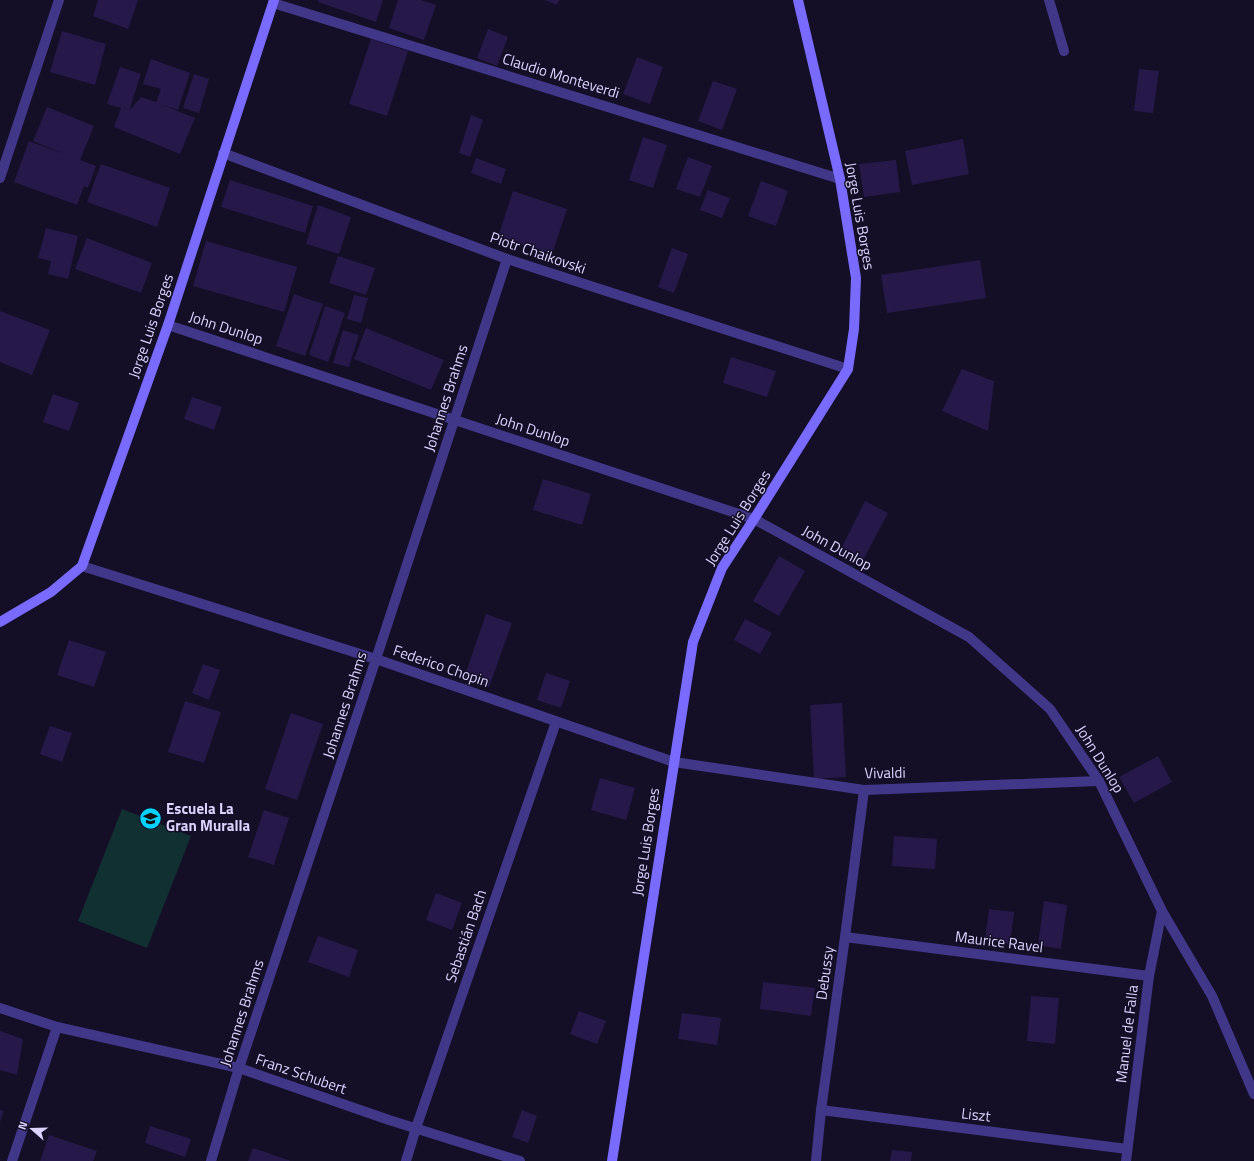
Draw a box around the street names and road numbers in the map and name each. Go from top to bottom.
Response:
street label: Claudio Monteverdi [500,47,623,104]
street label: Jorge Luis Borges [840,160,881,272]
street label: Piotr Chaikovski [487,225,589,280]
street label: Jorge Luis Borges [122,271,179,381]
street label: John Dunlop [186,305,266,350]
street label: Johannes Brahms [417,341,474,454]
street label: John Dunlop [493,407,573,452]
street label: Jorge Luis Borges [699,465,776,570]
street label: John Dunlop [798,519,876,576]
street label: Federico Chopin [390,638,492,693]
street label: Johannes Brahms [316,648,373,761]
street label: John Dunlop [1070,720,1131,797]
street label: Vivaldi [864,761,906,784]
street label: Jorge Luis Borges [626,786,665,898]
street label: Sebastián Bach [439,886,492,985]
street label: Maurice Ravel [954,925,1044,958]
street label: Debussy [809,944,840,1001]
street label: Johannes Brahms [213,956,270,1069]
street label: Manuel de Falla [1109,983,1144,1084]
street label: Franz Schubert [252,1047,351,1100]
street label: Liszt [960,1101,993,1128]

